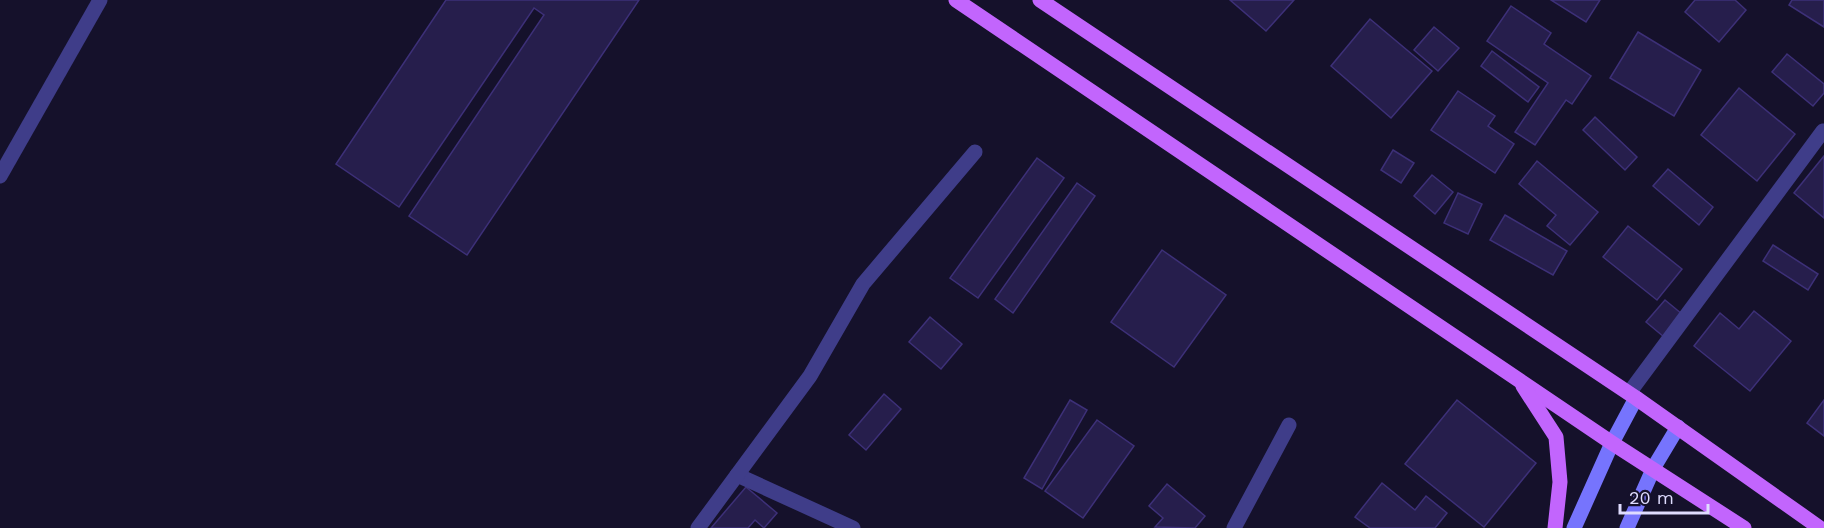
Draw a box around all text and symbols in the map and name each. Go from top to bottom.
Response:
scale bar [1620,477,1708,515]
text: 20 m [1629,487,1674,508]

